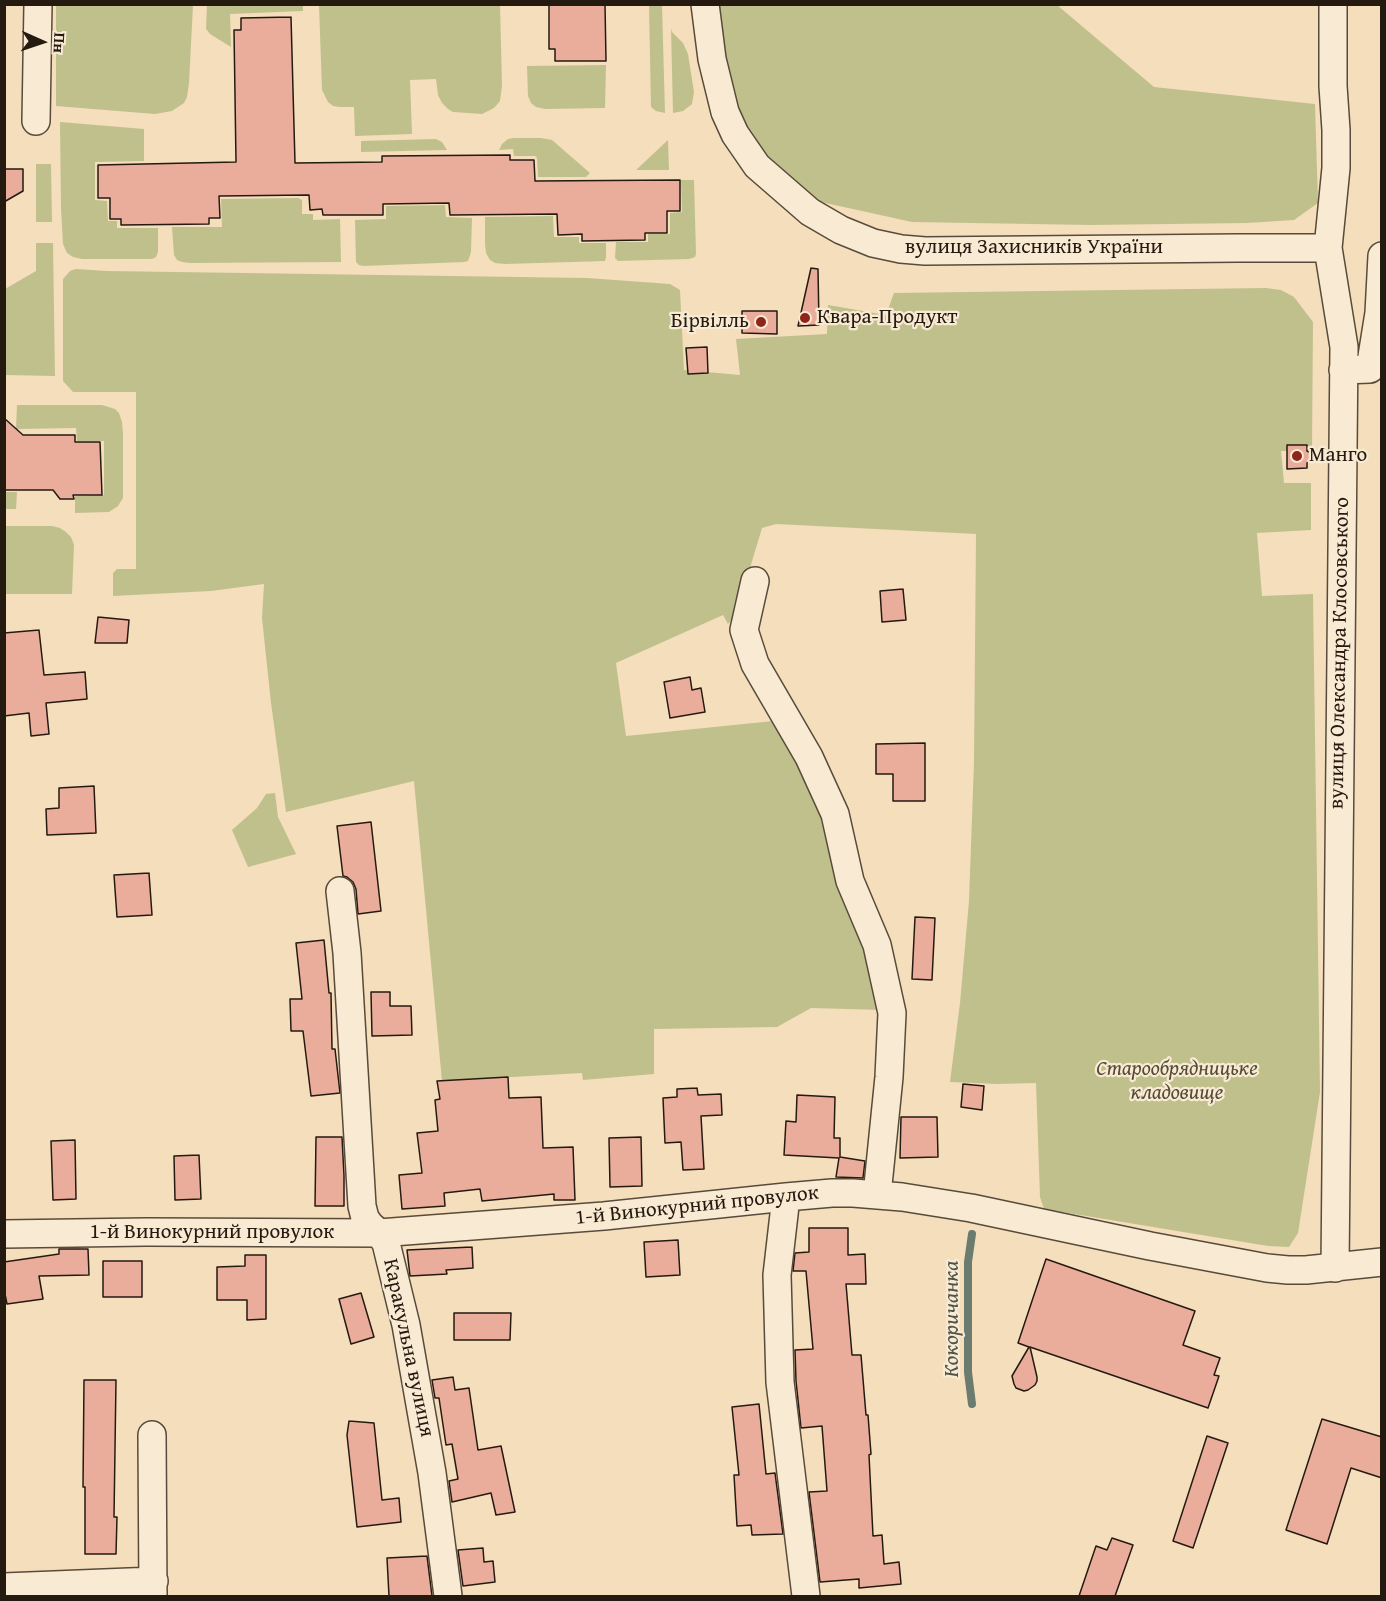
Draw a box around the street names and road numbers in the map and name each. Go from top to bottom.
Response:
street label: вулиця Захисників України [905,235,1163,261]
street label: вулиця Олександра Клосовського [1325,497,1355,809]
street label: 1-й Винокурний провулок [574,1181,820,1231]
street label: 1-й Винокурний провулок [90,1220,334,1246]
street label: Каракульна вулиця [377,1256,439,1440]

